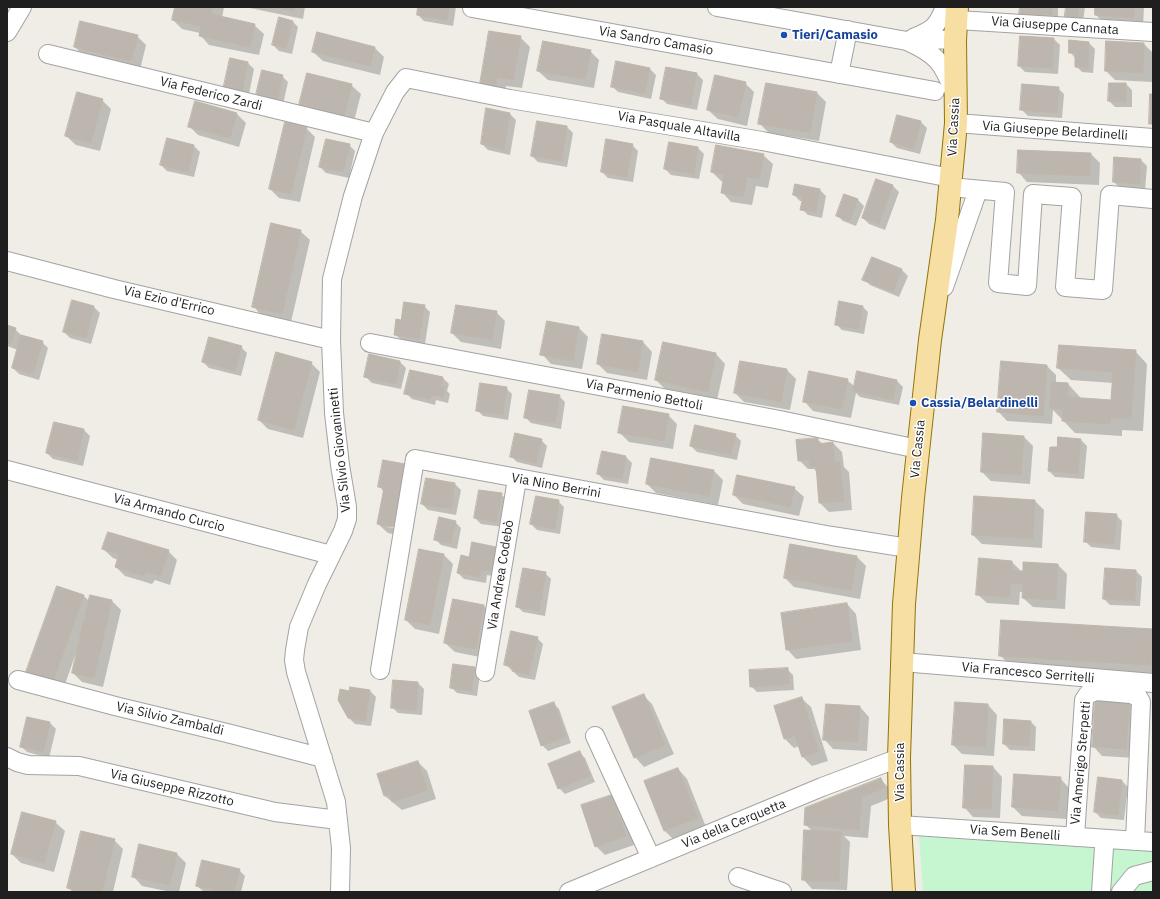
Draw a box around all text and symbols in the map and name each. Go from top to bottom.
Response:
street label: Via Giuseppe Cannata [991,14,1119,38]
street label: Via Sandro Camasio [598,23,714,59]
place label: Tieri/Camasio [792,27,878,43]
marker: Tieri/Camasio [779,30,789,40]
street label: Via Federico Zardi [158,74,264,114]
street label: Via Cassia [945,97,963,157]
street label: Via Pasquale Altavilla [616,108,742,146]
street label: Via Giuseppe Belardinelli [982,118,1128,144]
street label: Via Ezio d'Errico [122,283,216,319]
street label: Via Parmenio Bettoli [584,376,704,414]
street label: Via Silvio Giovaninetti [326,387,354,513]
place label: Cassia/Belardinelli [921,395,1038,411]
marker: Cassia/Belardinelli [908,398,918,408]
street label: Via Cassia [907,419,929,479]
street label: Via Nino Berrini [510,470,602,502]
street label: Via Armando Curcio [111,491,227,535]
street label: Via Andrea Codebò [485,519,517,631]
street label: Via Francesco Serritelli [961,659,1095,687]
street label: Via Silvio Zambaldi [115,699,225,739]
street label: Via Amerigo Sterpetti [1068,701,1094,825]
street label: Via Cassia [892,743,908,801]
street label: Via Giuseppe Rizzotto [109,766,235,810]
street label: Via della Cerquetta [680,796,788,852]
street label: Via Sem Benelli [969,822,1061,844]

